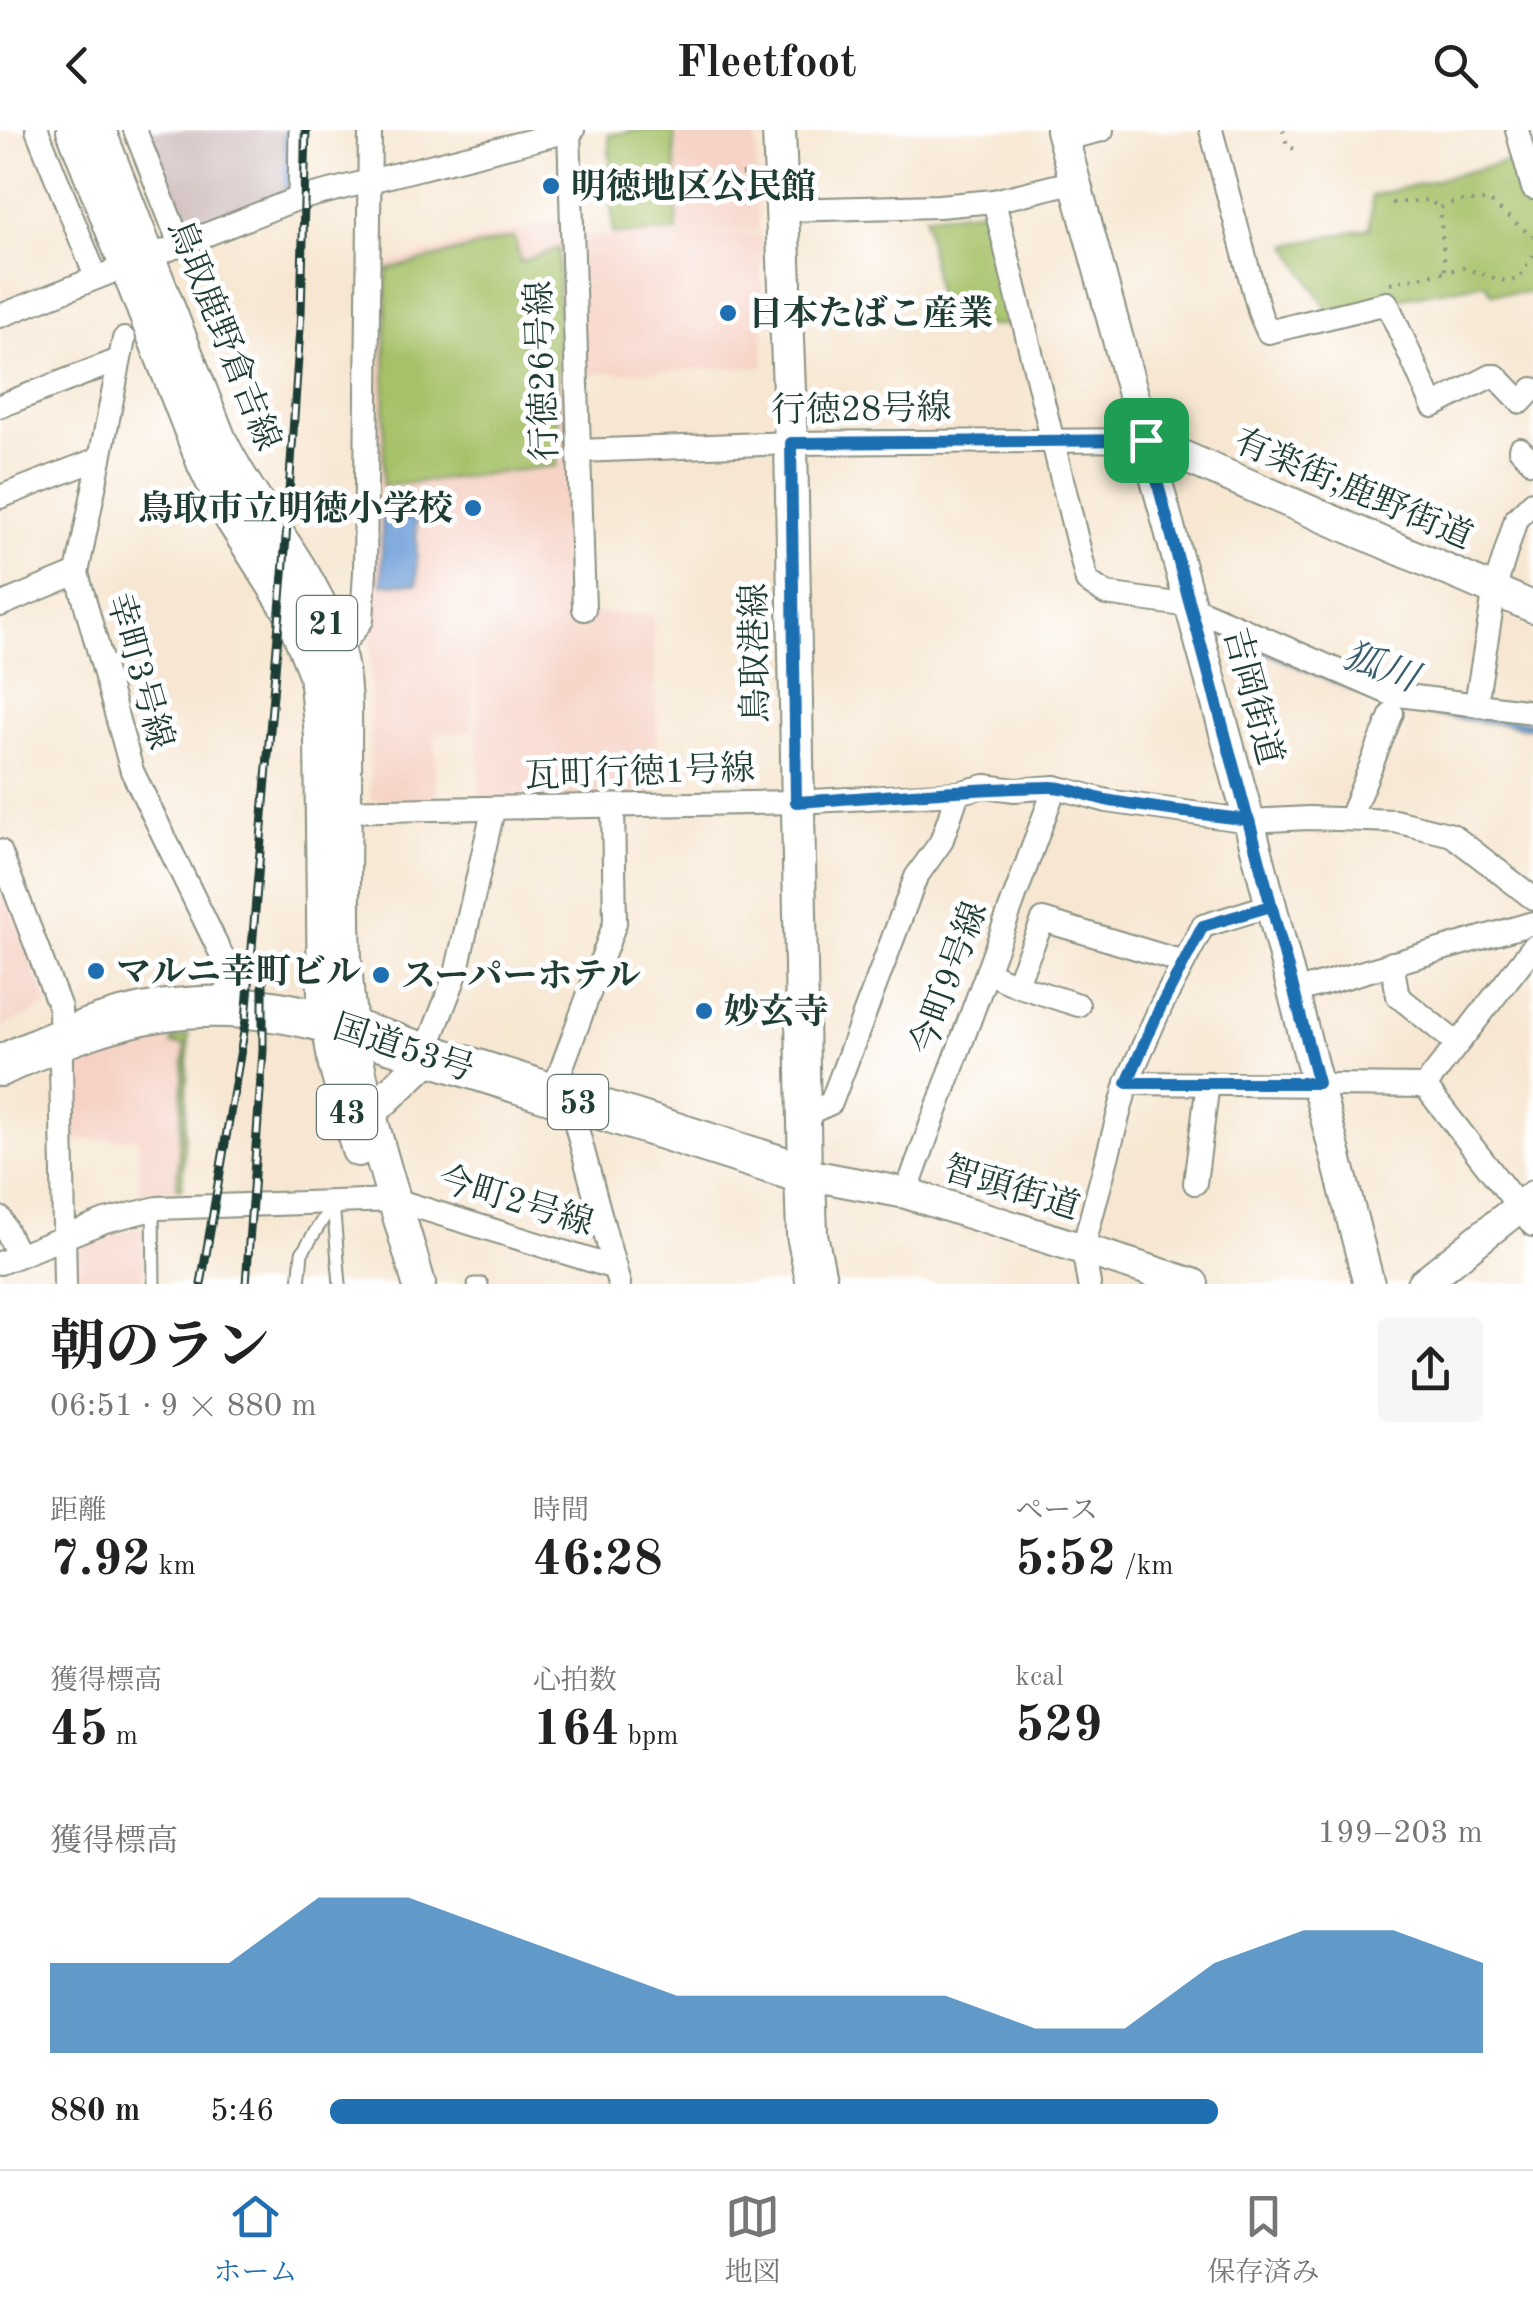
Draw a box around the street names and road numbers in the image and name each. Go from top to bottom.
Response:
street label: 鳥取鹿野倉吉線 [161,215,288,456]
street label: 行徳26号線 [520,280,564,462]
street label: 行徳28号線 [770,388,952,430]
street label: 有楽街;鹿野街道 [1229,422,1478,556]
street label: 鳥取港線 [735,583,775,723]
street label: 幸町3号線 [100,589,180,754]
road number: 21 [297,596,357,650]
street label: 吉岡街道 [1217,624,1290,769]
street label: 瓦町行徳1号線 [524,749,756,795]
street label: 今町9号線 [904,897,994,1060]
street label: 国道53号 [329,1007,479,1089]
road number: 53 [548,1075,608,1129]
road number: 43 [317,1085,377,1139]
street label: 智頭街道 [939,1149,1084,1227]
street label: 今町2号線 [433,1159,598,1243]

